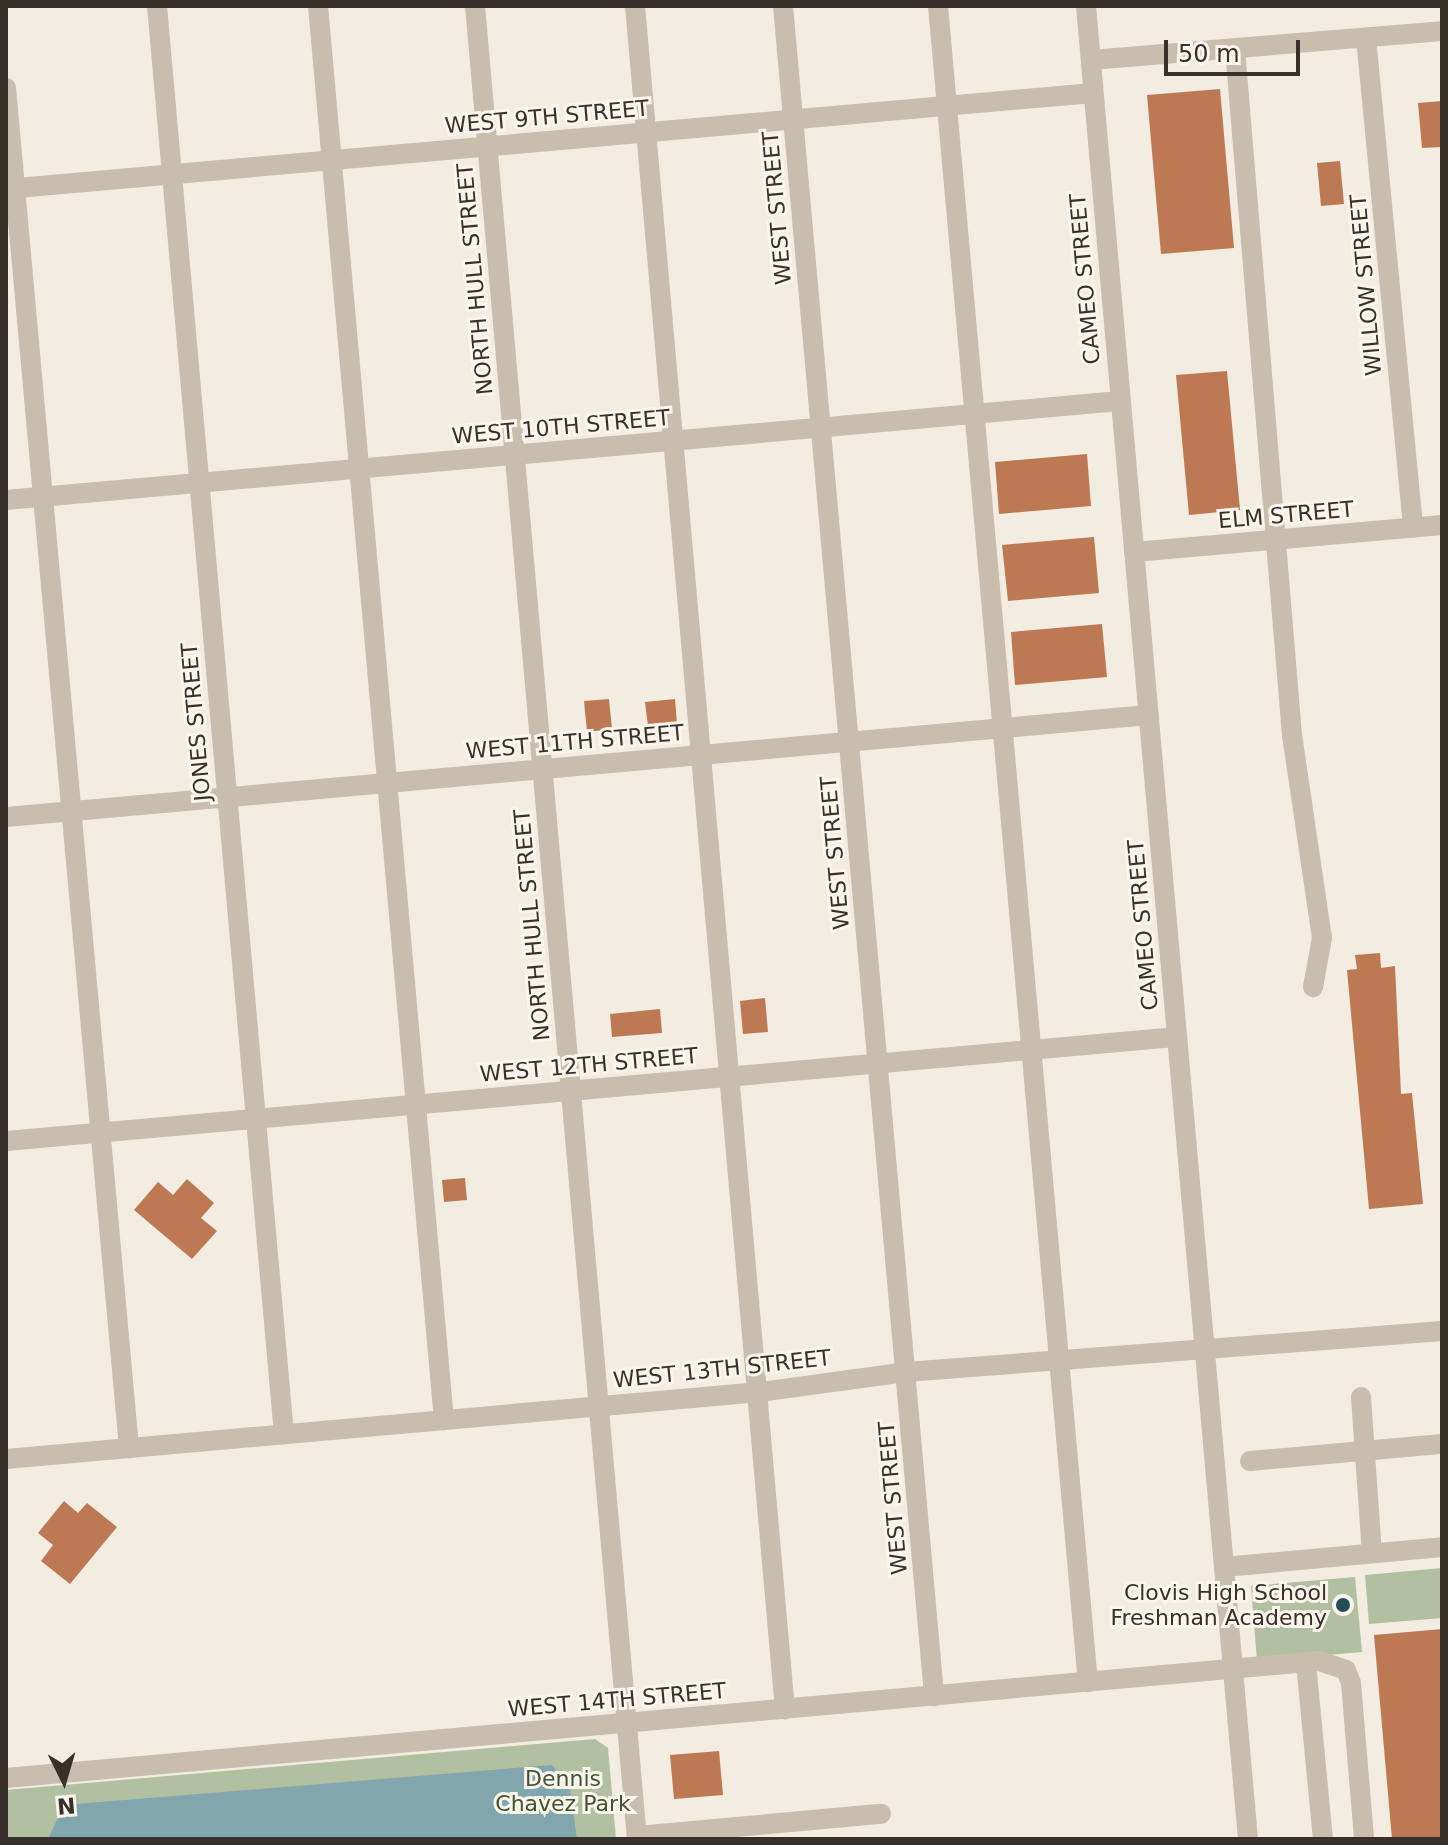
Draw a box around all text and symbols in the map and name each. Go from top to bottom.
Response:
scale bar [1168,24,1304,74]
text: 50 m [1178,40,1240,68]
street label: WEST 9TH STREET [444,95,650,139]
street label: WEST STREET [757,130,797,286]
street label: NORTH HULL STREET [452,162,498,396]
street label: CAMEO STREET [1064,192,1106,366]
street label: WILLOW STREET [1345,193,1387,377]
street label: WEST 10TH STREET [451,404,671,450]
street label: ELM STREET [1217,496,1355,534]
street label: JONES STREET [176,642,216,802]
street label: WEST 11TH STREET [465,719,685,765]
street label: WEST STREET [815,775,855,931]
street label: NORTH HULL STREET [509,808,555,1042]
street label: CAMEO STREET [1122,838,1164,1012]
street label: WEST 12TH STREET [479,1042,699,1088]
street label: WEST 13TH STREET [612,1344,832,1394]
street label: WEST STREET [873,1420,913,1576]
place label: Clovis High School Freshman Academy [1110,1579,1327,1630]
marker: Clovis High School Freshman Academy [1334,1596,1352,1614]
street label: WEST 14TH STREET [507,1677,727,1723]
north arrow [24,1741,104,1821]
park label: Dennis Chavez Park [495,1765,631,1816]
text: N [56,1792,76,1819]

